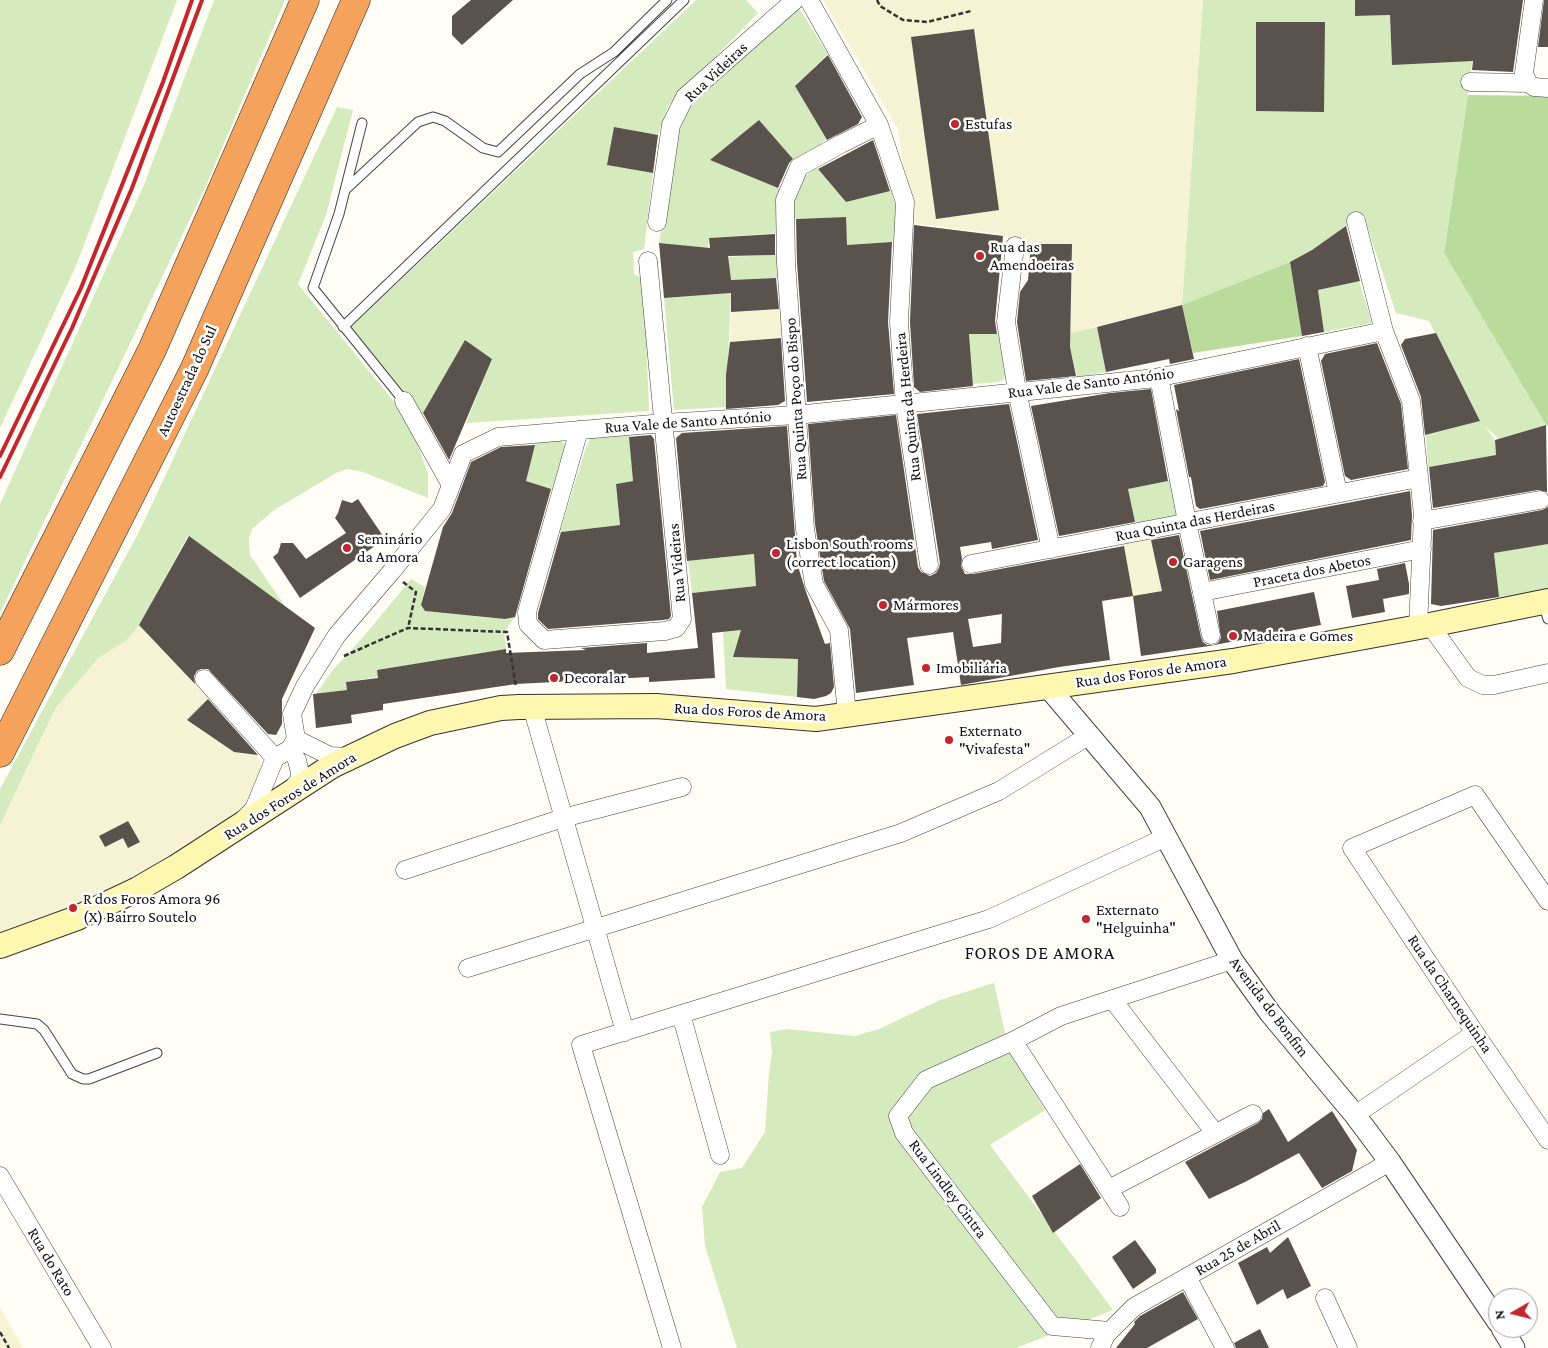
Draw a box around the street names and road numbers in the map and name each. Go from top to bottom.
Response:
street label: Rua Videiras [680,38,752,106]
street label: Rua Quinta Poço do Bispo [781,317,811,481]
street label: Autoestrada do Sul [153,322,221,440]
street label: Rua Quinta da Herdeira [891,332,925,482]
street label: Rua Vale de Santo António [1007,363,1175,403]
street label: Rua Vale de Santo António [604,407,772,437]
street label: Rua Quinta das Herdeiras [1114,496,1276,546]
street label: Rua Videiras [664,523,690,603]
street label: Praceta dos Abetos [1252,550,1372,592]
street label: Rua dos Foros de Amora [1074,652,1228,692]
street label: Rua dos Foros de Amora [673,698,827,726]
street label: Rua dos Foros de Amora [220,747,360,845]
street label: Rua da Charnequinha [1403,931,1497,1057]
street label: Avenida do Bonfim [1225,953,1313,1061]
street label: Rua Lindley Cintra [905,1136,991,1242]
street label: Rua 25 de Abril [1192,1216,1284,1280]
street label: Rua do Rato [23,1224,79,1300]

